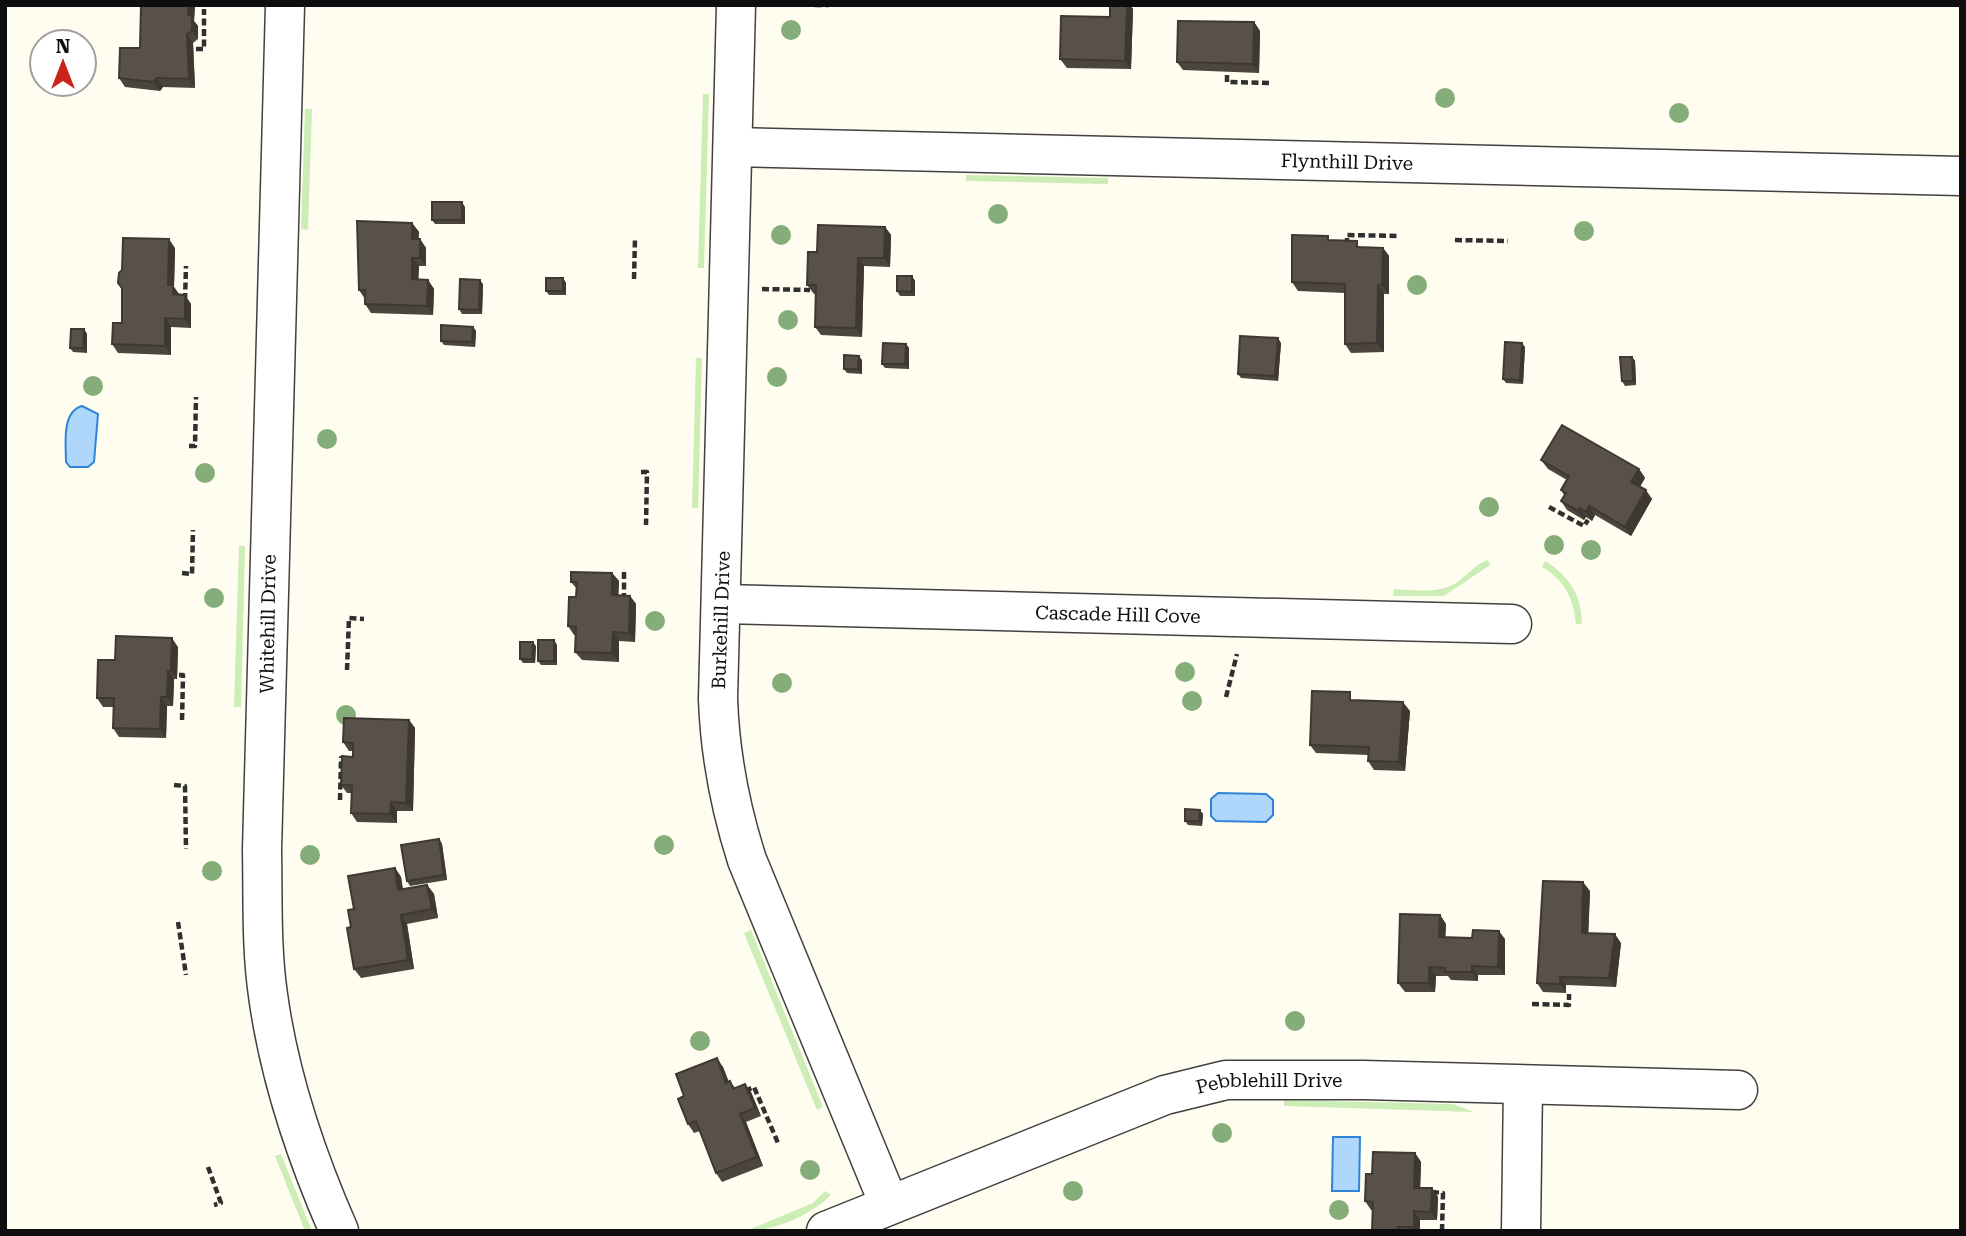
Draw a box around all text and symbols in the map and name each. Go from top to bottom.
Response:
north arrow [28,28,98,98]
text: N [56,35,71,58]
street label: Flynthill Drive [1280,148,1413,175]
street label: Burkehill Drive [707,550,735,690]
street label: Whitehill Drive [255,554,281,694]
street label: Cascade Hill Cove [1035,600,1201,628]
street label: Pebblehill Drive [1193,1068,1343,1098]

